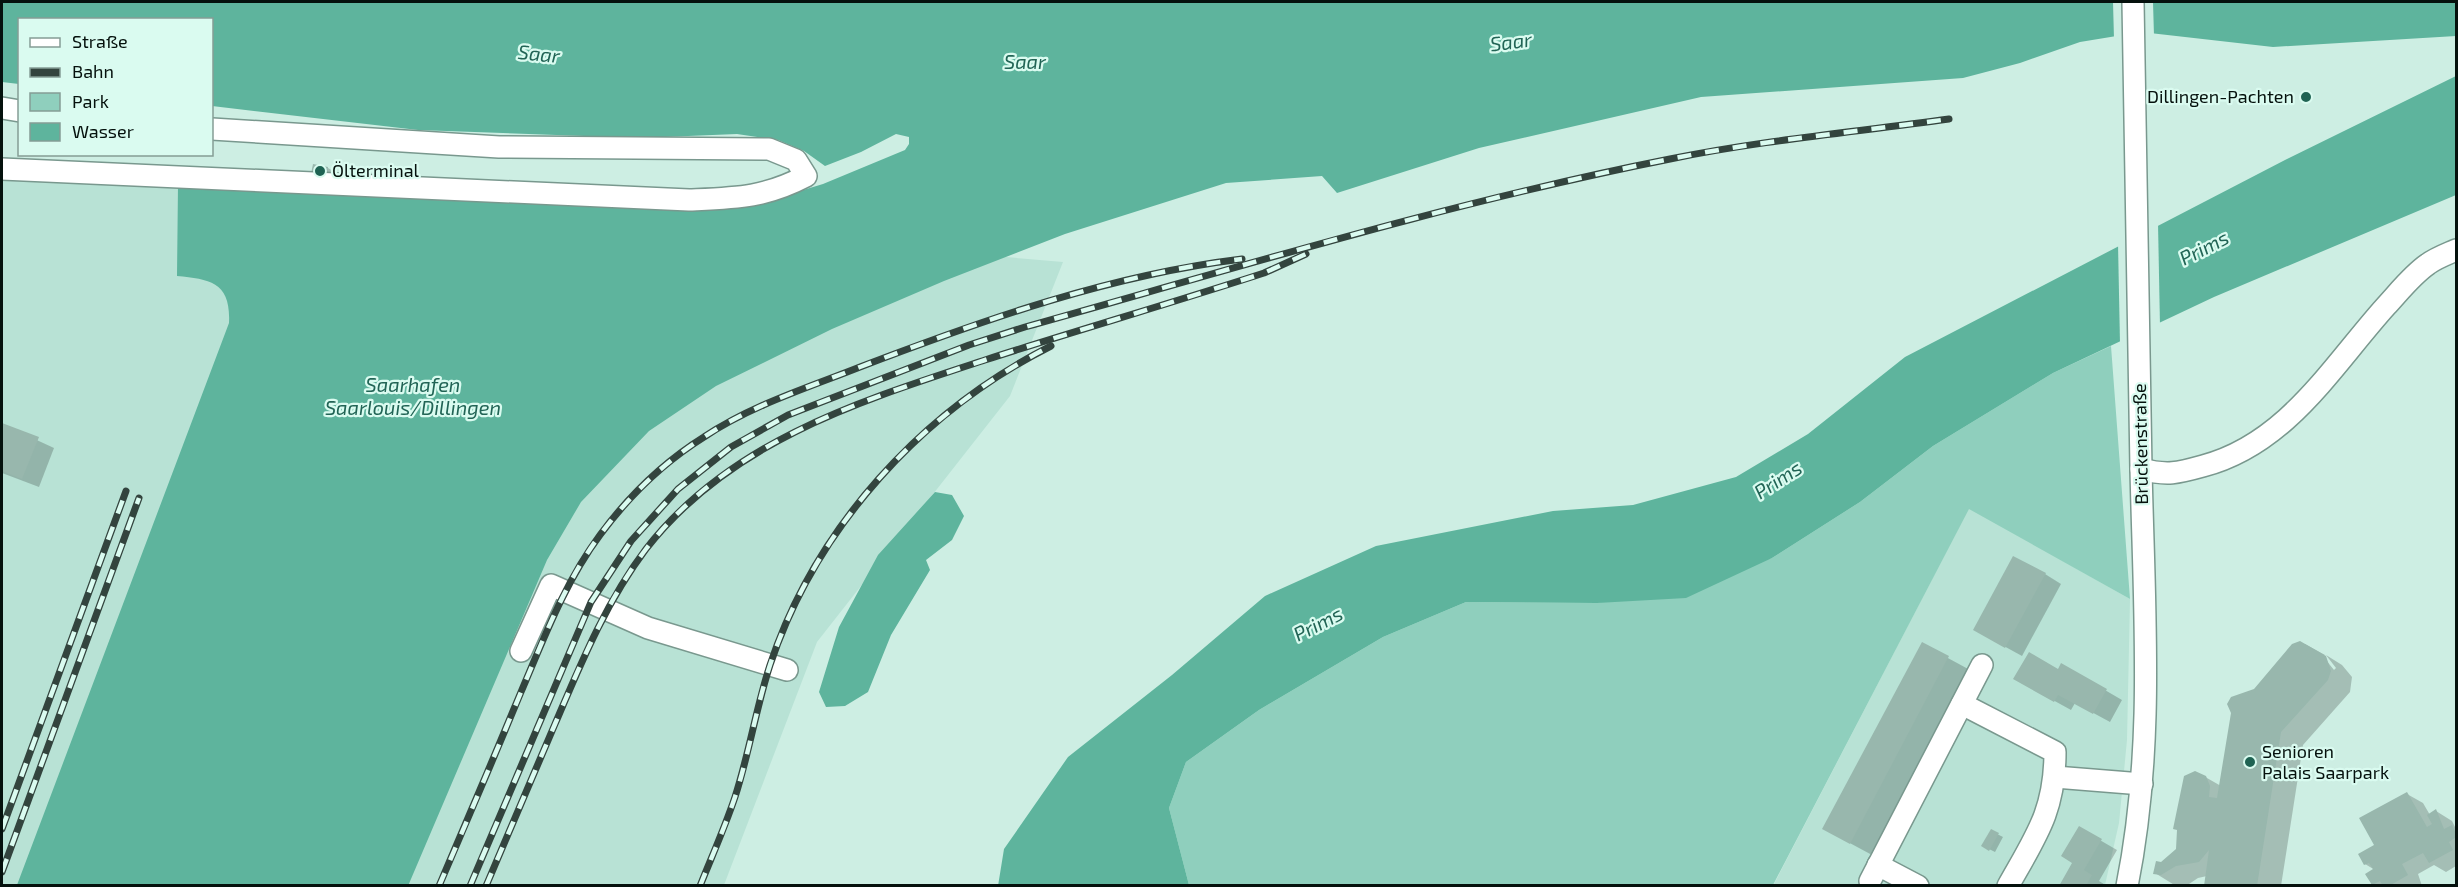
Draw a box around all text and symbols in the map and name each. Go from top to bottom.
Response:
legend [18,18,213,156]
water label: Saar [1489,26,1534,55]
text: Straße [72,30,128,52]
water label: Saar [517,39,562,67]
water label: Saar [1004,49,1047,73]
text: Bahn [72,60,114,82]
place label: Dillingen-Pachten [2147,85,2294,107]
text: Park [72,90,109,112]
marker: Dillingen-Pachten [2299,90,2313,104]
text: Wasser [72,120,134,142]
place label: Ölterminal [332,159,420,181]
marker: Ölterminal [313,164,327,178]
water label: Prims [2175,225,2232,270]
water label: Saarhafen Saarlouis/Dillingen [325,372,501,419]
street label: Brückenstraße [2128,383,2152,505]
water label: Prims [1749,455,1806,503]
water label: Prims [1289,601,1346,646]
place label: Senioren Palais Saarpark [2262,740,2389,783]
marker: Senioren Palais Saarpark [2243,755,2257,769]

